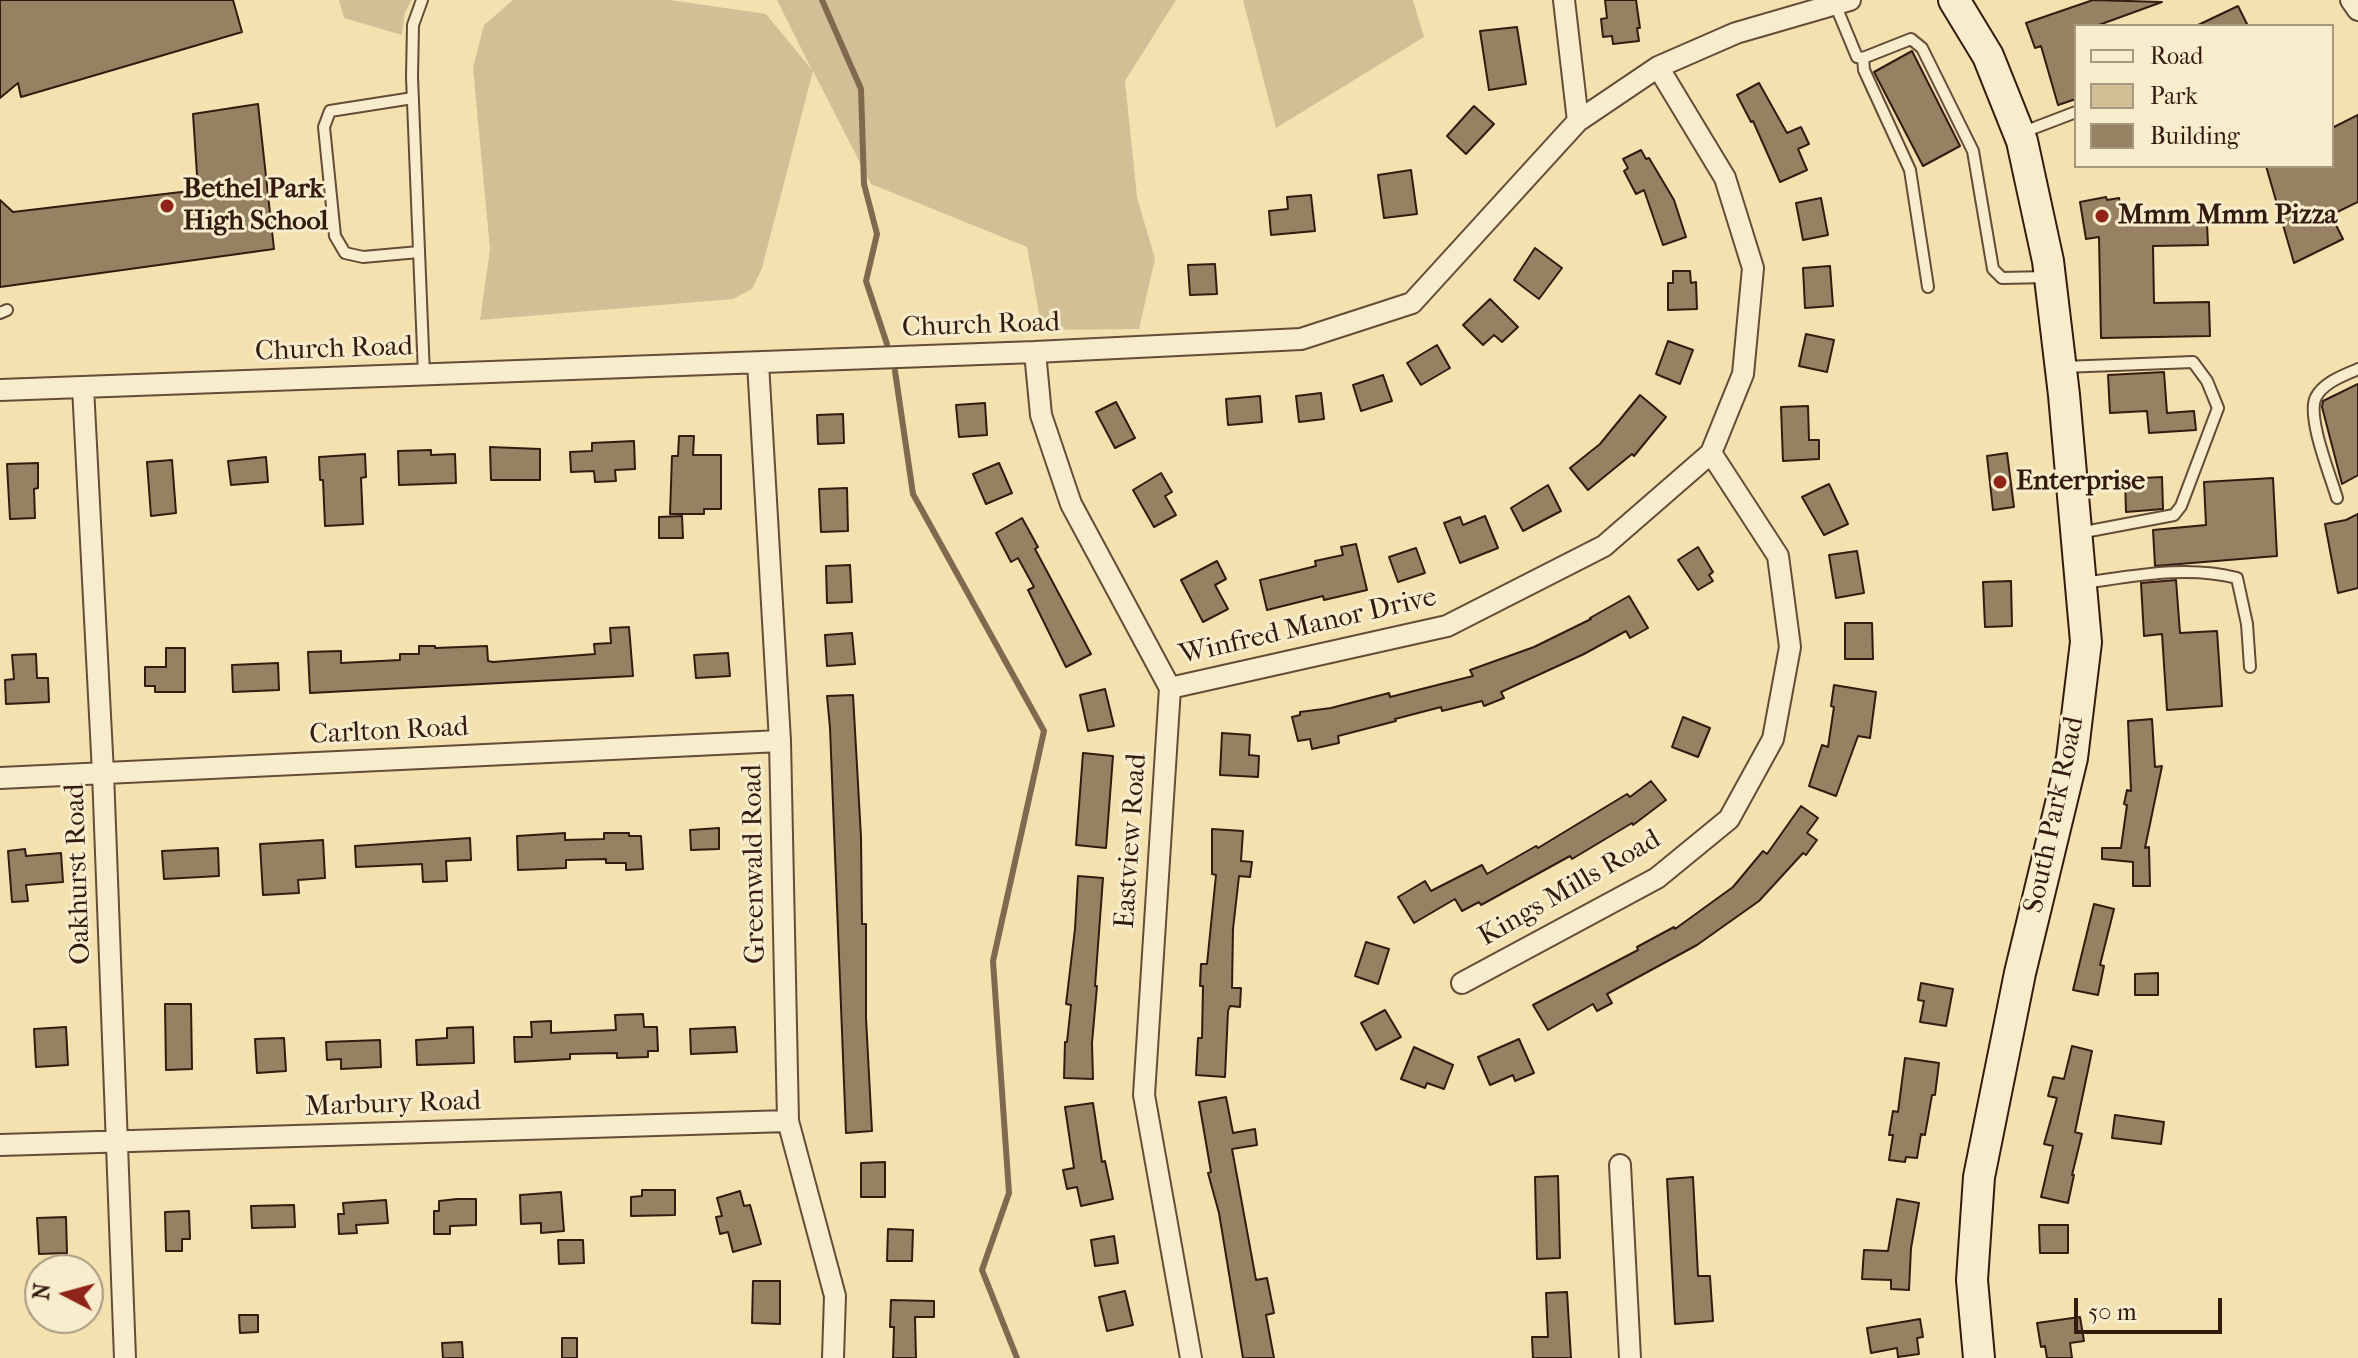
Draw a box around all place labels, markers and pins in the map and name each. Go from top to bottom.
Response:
place label: Bethel Park High School [183,173,328,239]
marker: Bethel Park High School [158,197,176,215]
place label: Mmm Mmm Pizza [2118,199,2337,233]
marker: Mmm Mmm Pizza [2093,207,2111,225]
place label: Enterprise [2016,465,2145,499]
marker: Enterprise [1991,473,2009,491]

